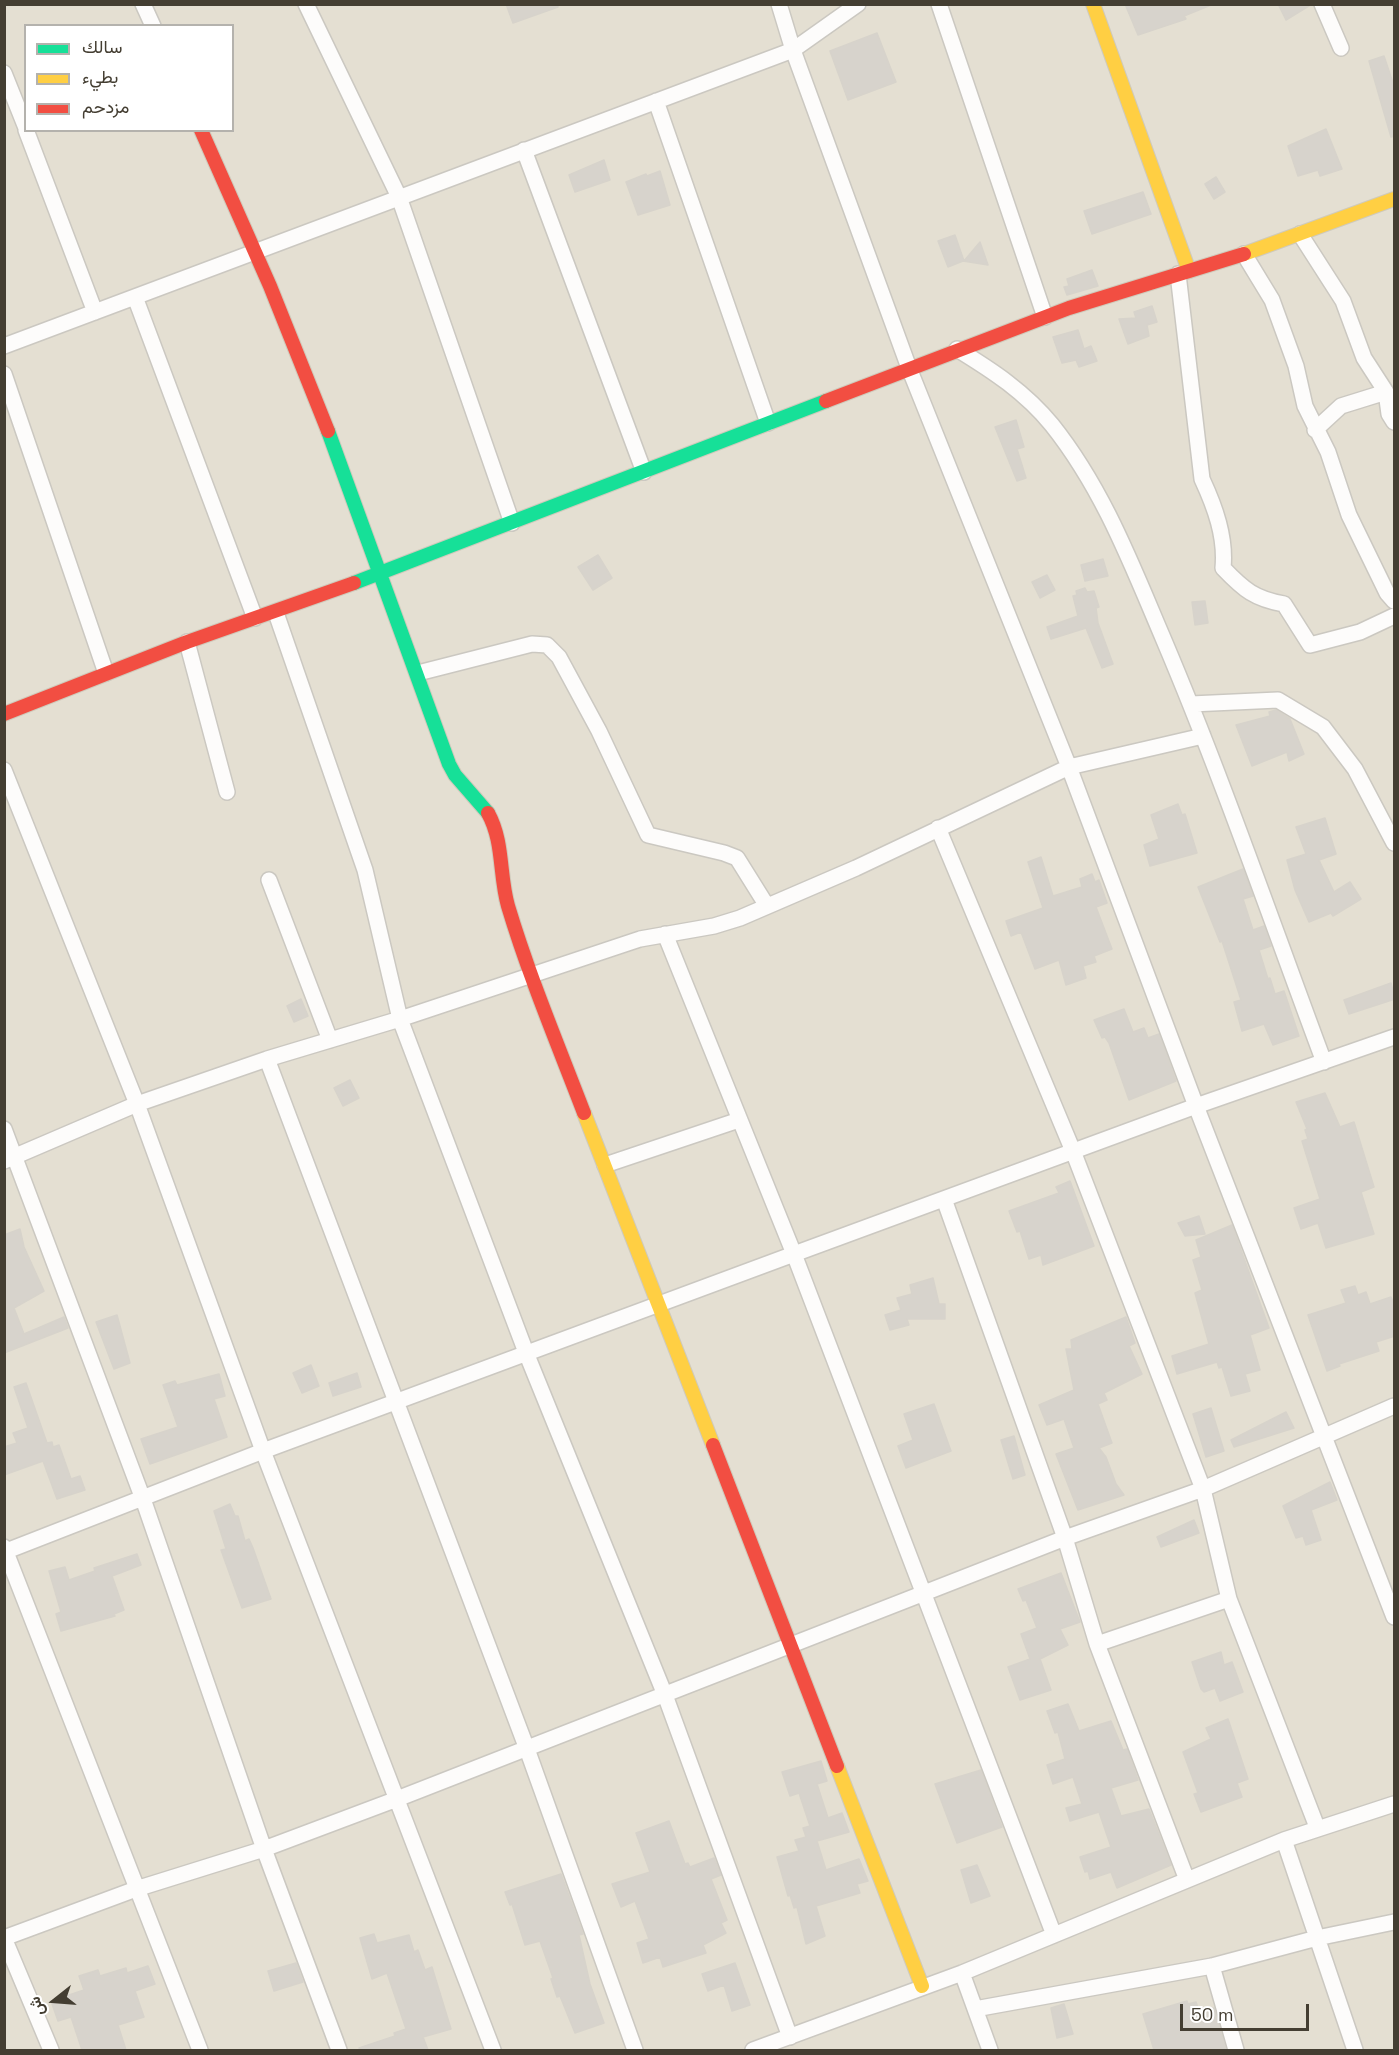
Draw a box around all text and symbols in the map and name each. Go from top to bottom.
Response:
legend [24,24,234,132]
text: سالك [82,35,122,58]
text: بطيء [82,65,118,88]
text: مزدحم [82,95,129,118]
north arrow [24,1971,84,2031]
scale bar [1183,1992,1312,2030]
text: ش [23,1994,49,2019]
text: 50 m [1191,2003,1233,2026]

